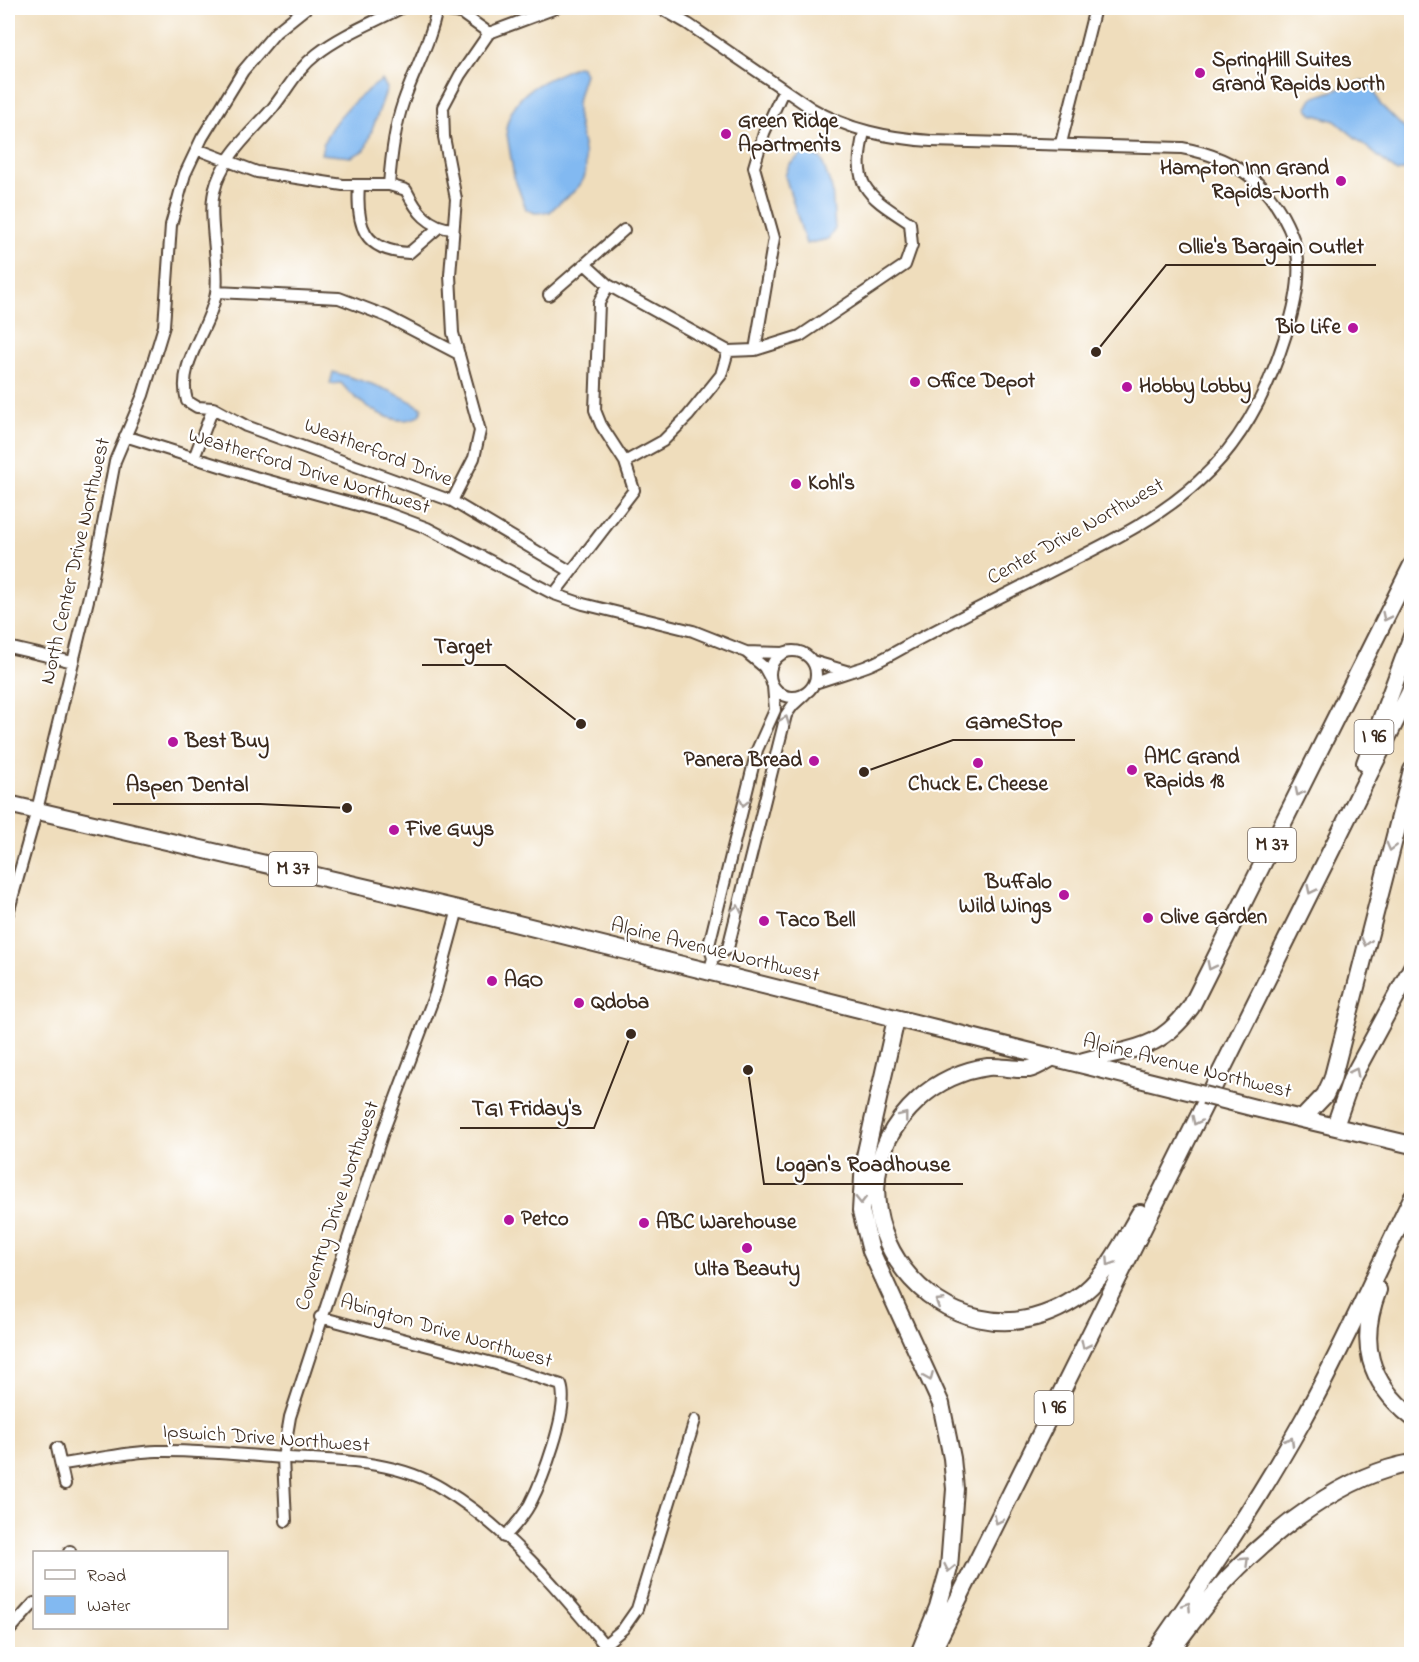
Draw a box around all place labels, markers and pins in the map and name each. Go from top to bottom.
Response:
place label: SpringHill Suites Grand Rapids North [1212,46,1385,100]
marker: SpringHill Suites Grand Rapids North [1193,66,1207,80]
place label: Green Ridge Apartments [738,107,841,161]
marker: Green Ridge Apartments [719,127,733,141]
place label: Hampton Inn Grand Rapids-North [1160,154,1329,208]
marker: Hampton Inn Grand Rapids-North [1334,174,1348,188]
callout: Ollie's Bargain Outlet [1166,225,1376,265]
place label: Bio Life [1275,313,1342,343]
marker: Bio Life [1346,321,1360,335]
place label: Office Depot [927,367,1036,397]
place label: Hobby Lobby [1139,372,1252,404]
marker: Office Depot [908,375,922,389]
marker: Hobby Lobby [1120,380,1134,394]
place label: Kohl's [808,469,855,499]
marker: Kohl's [789,477,803,491]
callout: Target [422,625,505,665]
callout: GameStop [953,700,1075,740]
place label: Best Buy [184,727,270,759]
marker: Best Buy [166,735,180,749]
place label: AMC Grand Rapids 18 [1144,743,1240,797]
place label: Panera Bread [684,746,802,776]
marker: Panera Bread [807,754,821,768]
marker: Chuck E. Cheese [971,756,985,770]
marker: AMC Grand Rapids 18 [1125,763,1139,777]
callout: Aspen Dental [113,764,260,804]
place label: Chuck E. Cheese [908,770,1049,800]
place label: Five Guys [405,815,495,847]
marker: Five Guys [387,823,401,837]
place label: Buffalo Wild Wings [959,868,1052,924]
marker: Buffalo Wild Wings [1057,888,1071,902]
place label: Olive Garden [1160,903,1267,933]
place label: Taco Bell [776,906,856,936]
marker: Olive Garden [1141,911,1155,925]
marker: Taco Bell [757,914,771,928]
place label: AGO [504,966,543,996]
marker: AGO [485,974,499,988]
place label: Qdoba [591,988,649,1018]
marker: Qdoba [572,996,586,1010]
callout: TGI Friday's [460,1088,594,1128]
callout: Logan's Roadhouse [764,1144,963,1184]
place label: Petco [521,1205,569,1235]
place label: ABC Warehouse [656,1208,797,1238]
marker: Petco [502,1213,516,1227]
marker: ABC Warehouse [637,1216,651,1230]
marker: Ulta Beauty [740,1241,754,1255]
place label: Ulta Beauty [694,1255,800,1287]

